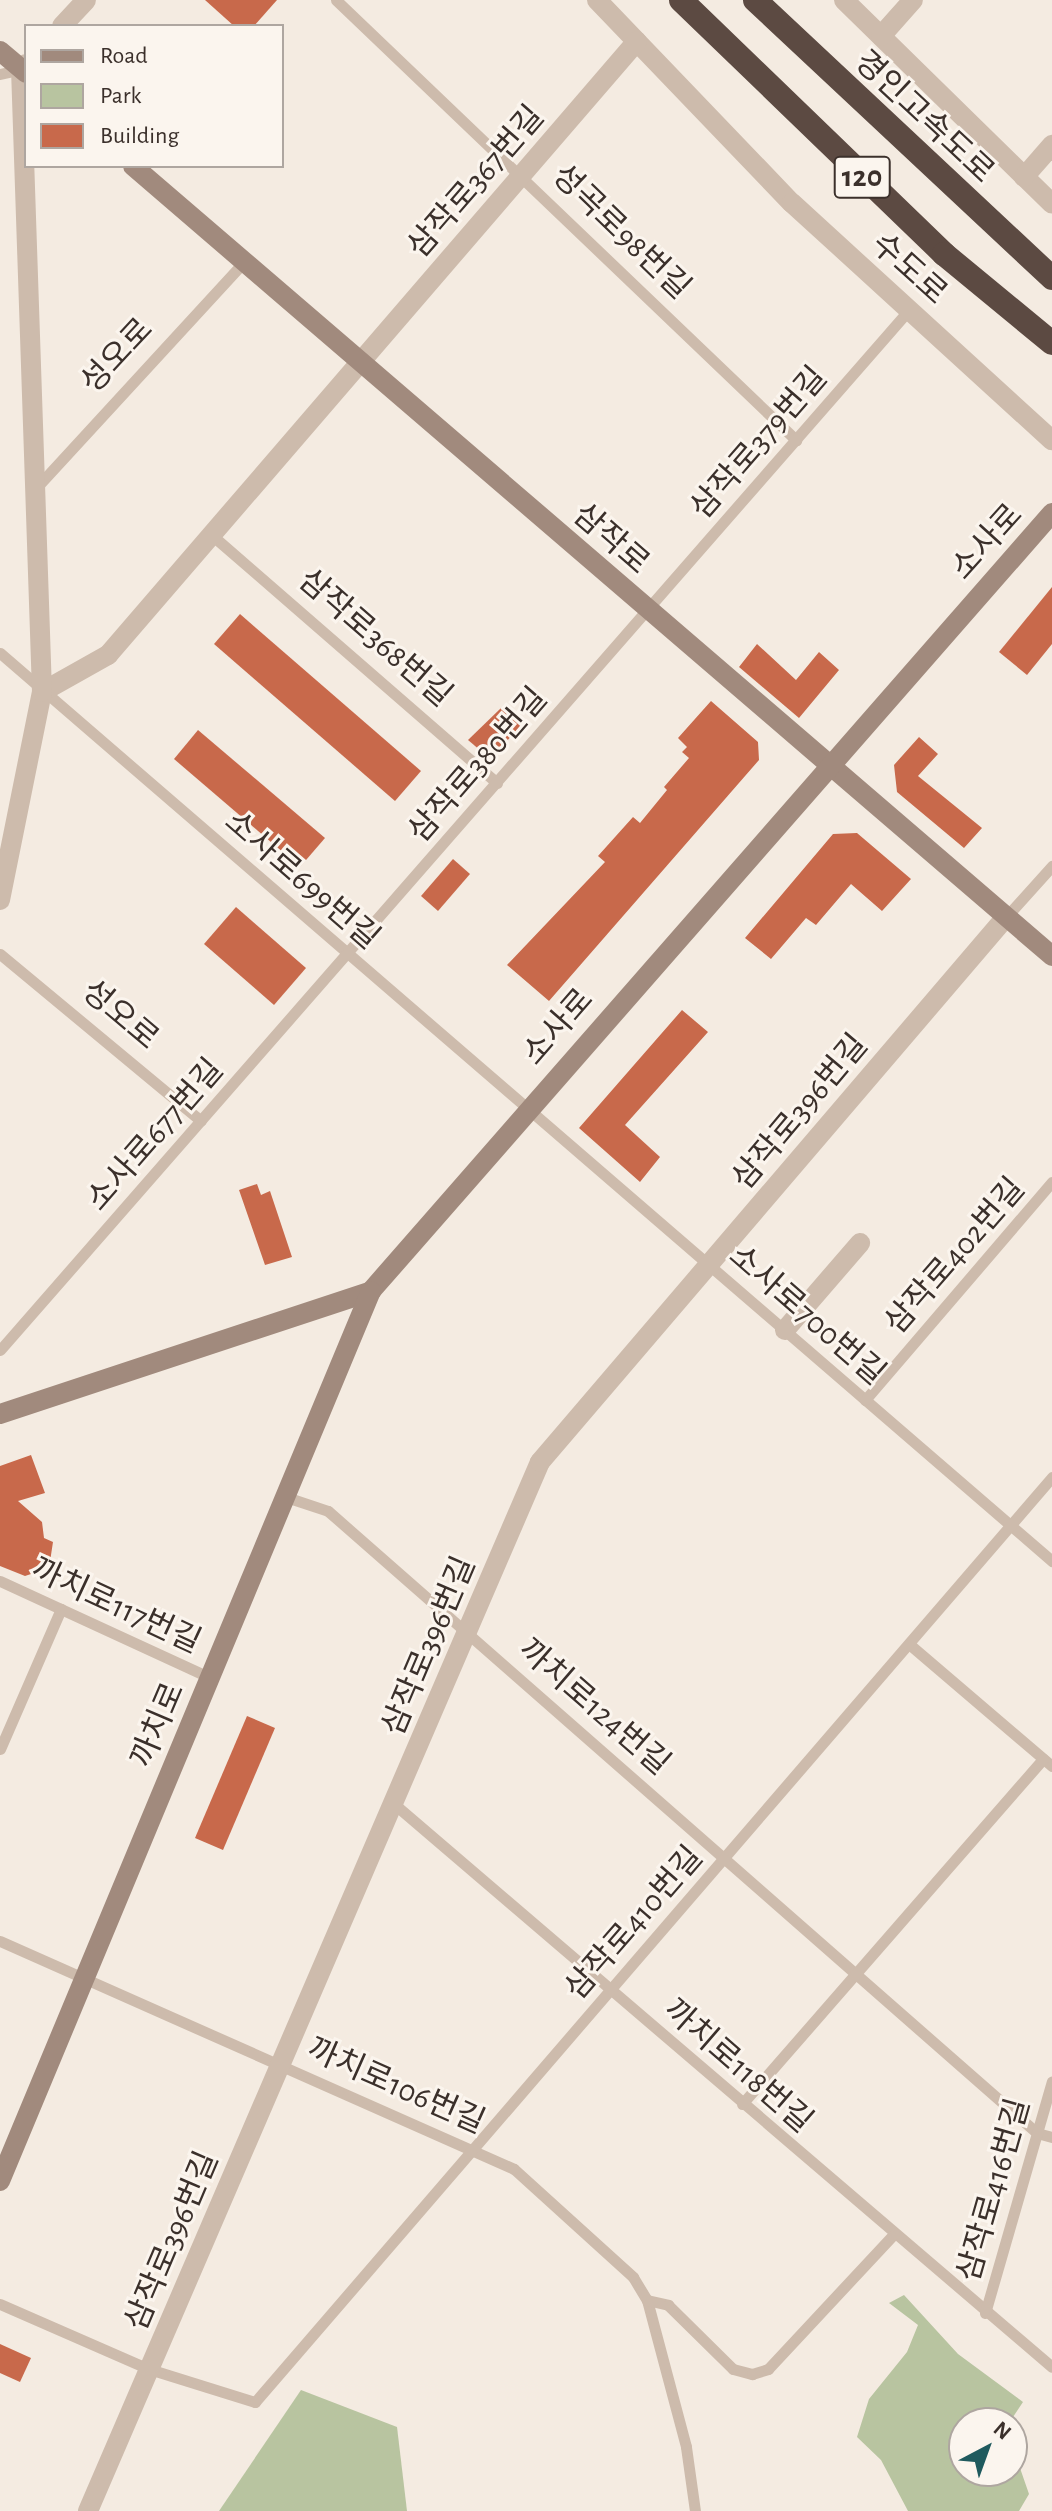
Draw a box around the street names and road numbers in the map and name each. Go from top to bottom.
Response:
street label: 경인고속도로 [846,43,1002,191]
street label: 삼작로367번길 [400,98,552,266]
road number: 120 [832,151,892,203]
street label: 성곡로98번길 [544,157,698,307]
street label: 수도로 [863,225,955,313]
street label: 성오로 [73,311,161,401]
street label: 삼작로379번길 [683,359,835,527]
street label: 삼작로 [565,496,657,582]
street label: 소사로 [943,496,1031,588]
street label: 삼작로368번길 [290,561,460,715]
street label: 삼작로380번길 [400,680,556,850]
street label: 소사로699번길 [217,802,387,958]
street label: 성오로 [74,972,166,1058]
street label: 소사로 [515,981,601,1073]
street label: 삼작로396번길 [724,1027,876,1197]
street label: 소사로677번길 [79,1051,231,1219]
street label: 삼작로402번길 [877,1170,1033,1342]
street label: 소사로700번길 [721,1237,893,1393]
street label: 까치로117번길 [25,1550,207,1662]
street label: 삼작로396번길 [374,1551,484,1741]
street label: 까치로124번길 [510,1631,678,1783]
street label: 까치로 [123,1677,193,1773]
street label: 삼작로410번길 [557,1839,711,2007]
street label: 까치로118번길 [656,1991,820,2141]
street label: 까치로106번길 [301,2030,491,2142]
street label: 삼작로416번길 [950,2094,1038,2286]
street label: 삼작로396번길 [117,2146,227,2336]

